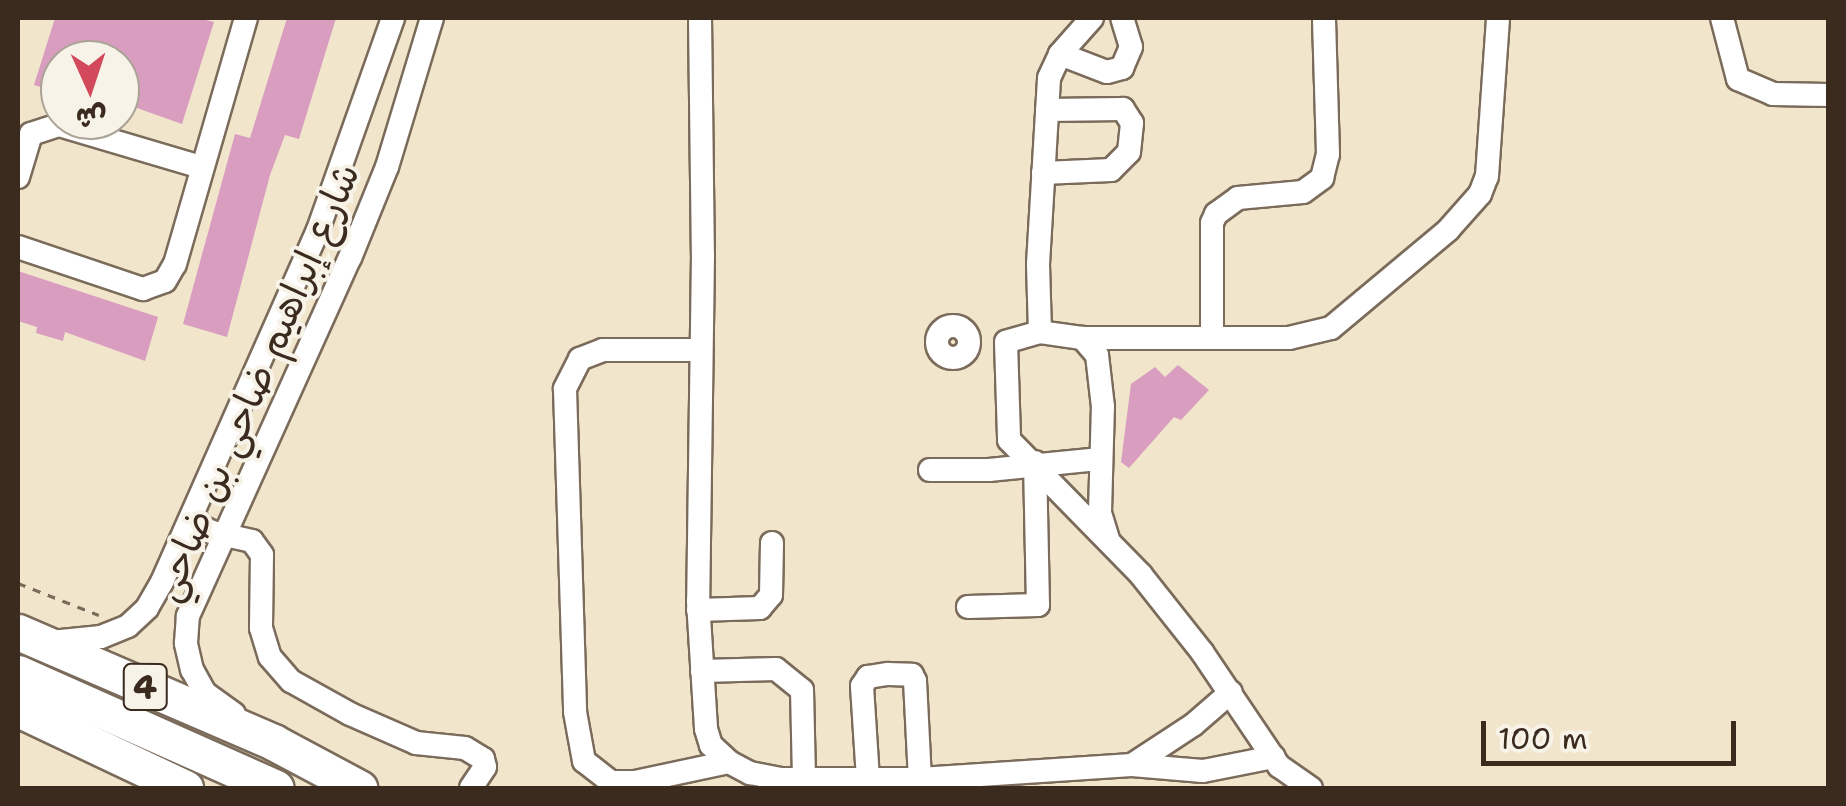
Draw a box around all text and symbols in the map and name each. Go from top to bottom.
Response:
north arrow [40,40,140,140]
text: ش [75,98,108,138]
street label: شارع إبراهيم ضاحي بن ضاحي [143,156,369,608]
road number: 4 [122,657,168,717]
scale bar [1486,701,1741,763]
text: 100 m [1498,718,1588,759]

